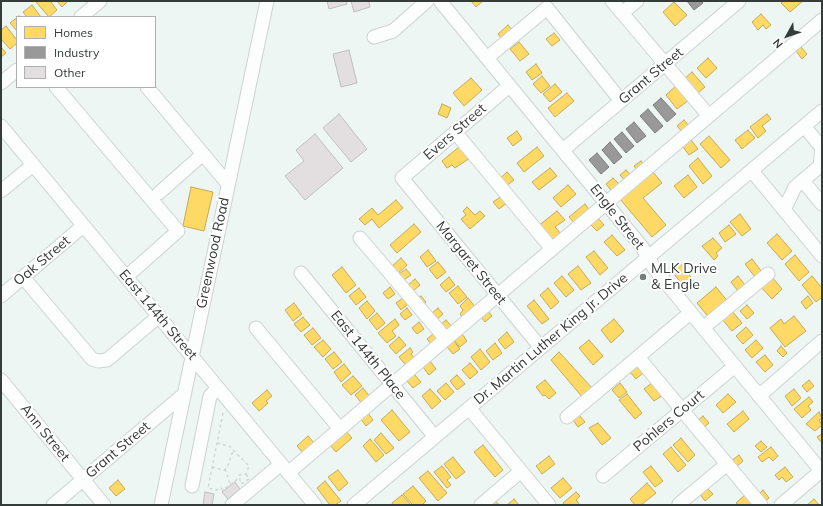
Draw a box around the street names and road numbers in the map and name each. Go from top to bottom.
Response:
street label: Grant Street [615,44,687,108]
street label: Evers Street [420,100,490,164]
street label: Engle Street [586,181,648,253]
street label: Greenwood Road [193,196,233,310]
street label: Margaret Street [432,218,510,308]
street label: Oak Street [10,232,74,290]
street label: East 144th Street [115,266,201,364]
street label: Dr. Martin Luther King Jr. Drive [471,270,631,408]
street label: East 144th Place [327,307,409,403]
street label: Pohlers Court [630,387,708,455]
street label: Ann Street [17,401,73,465]
street label: Grant Street [82,418,154,482]

